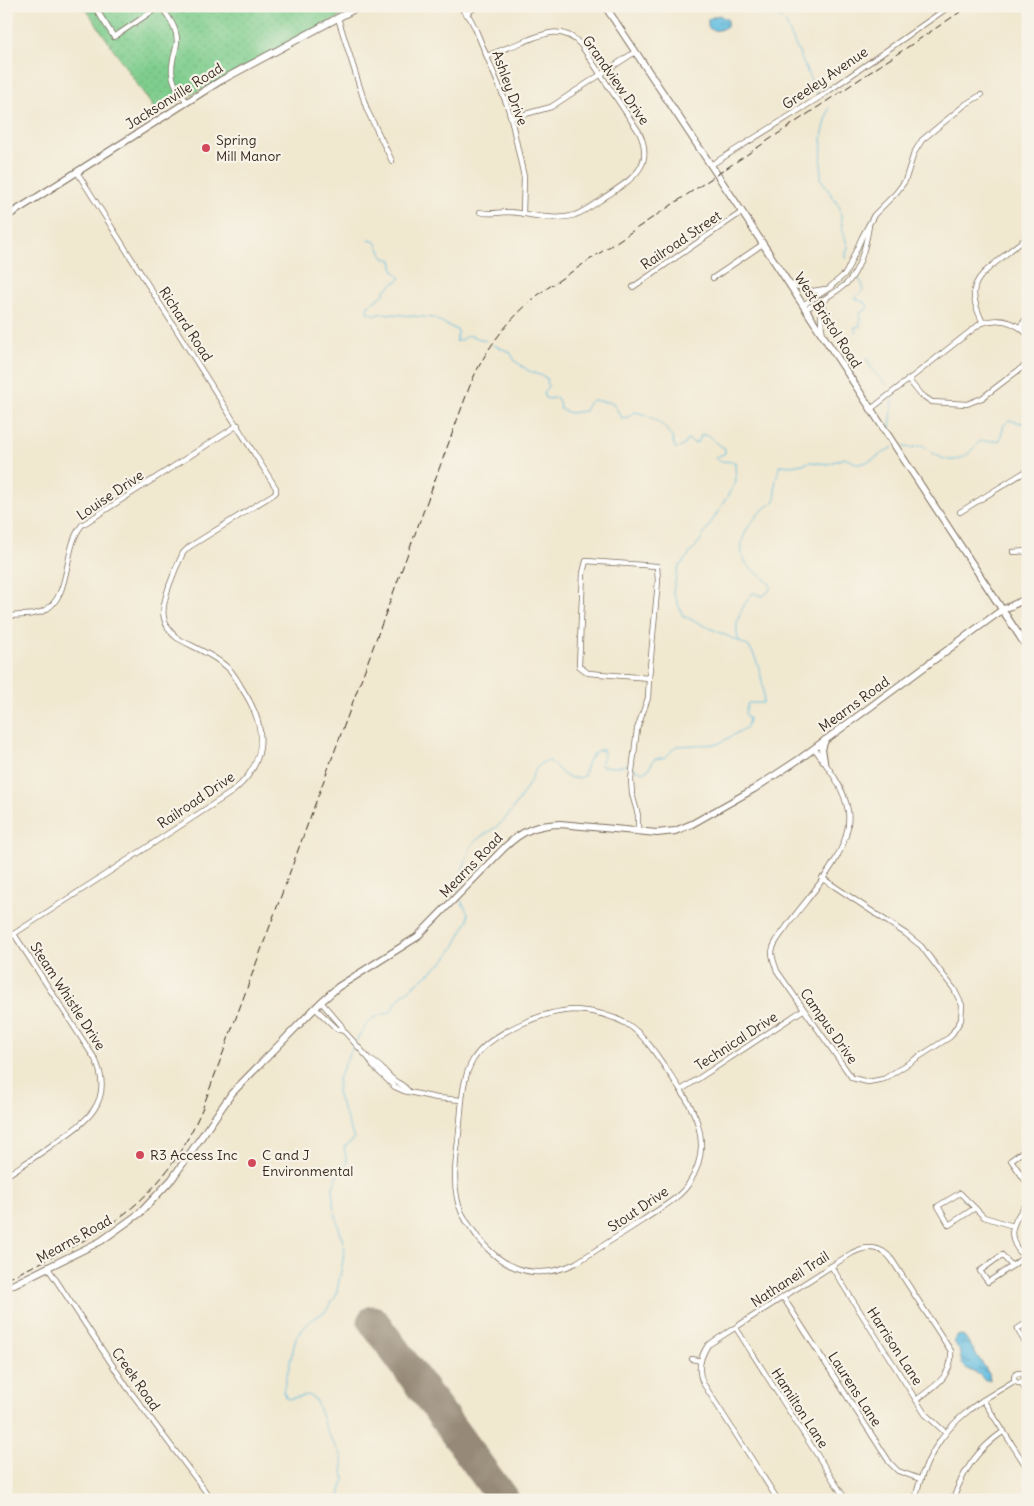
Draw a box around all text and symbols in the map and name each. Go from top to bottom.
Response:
street label: Grandview Drive [579,32,653,128]
street label: Greeley Avenue [779,43,871,113]
street label: Ashley Drive [488,48,532,128]
street label: Jacksonville Road [122,59,226,133]
place label: Spring Mill Manor [216,131,281,165]
marker: Spring Mill Manor [200,142,212,154]
street label: Railroad Street [637,206,725,274]
street label: West Bristol Road [790,269,866,371]
street label: Richard Road [155,283,217,365]
street label: Louise Drive [73,466,147,524]
street label: Mearns Road [815,672,893,736]
street label: Railroad Drive [154,768,238,832]
street label: Mearns Road [436,829,506,901]
street label: Steam Whistle Drive [26,939,110,1053]
street label: Campus Drive [796,985,862,1067]
street label: Technical Drive [691,1008,781,1074]
place label: R3 Access Inc [150,1146,238,1164]
place label: C and J Environmental [262,1146,353,1180]
marker: R3 Access Inc [134,1149,146,1161]
marker: C and J Environmental [246,1157,258,1169]
street label: Stout Drive [604,1182,672,1236]
street label: Mearns Road [33,1211,115,1267]
street label: Nathaneil Trail [747,1247,833,1311]
street label: Harrison Lane [863,1304,927,1388]
street label: Creek Road [108,1344,164,1414]
street label: Laurens Lane [824,1348,886,1430]
street label: Hamilton Lane [767,1365,833,1451]

